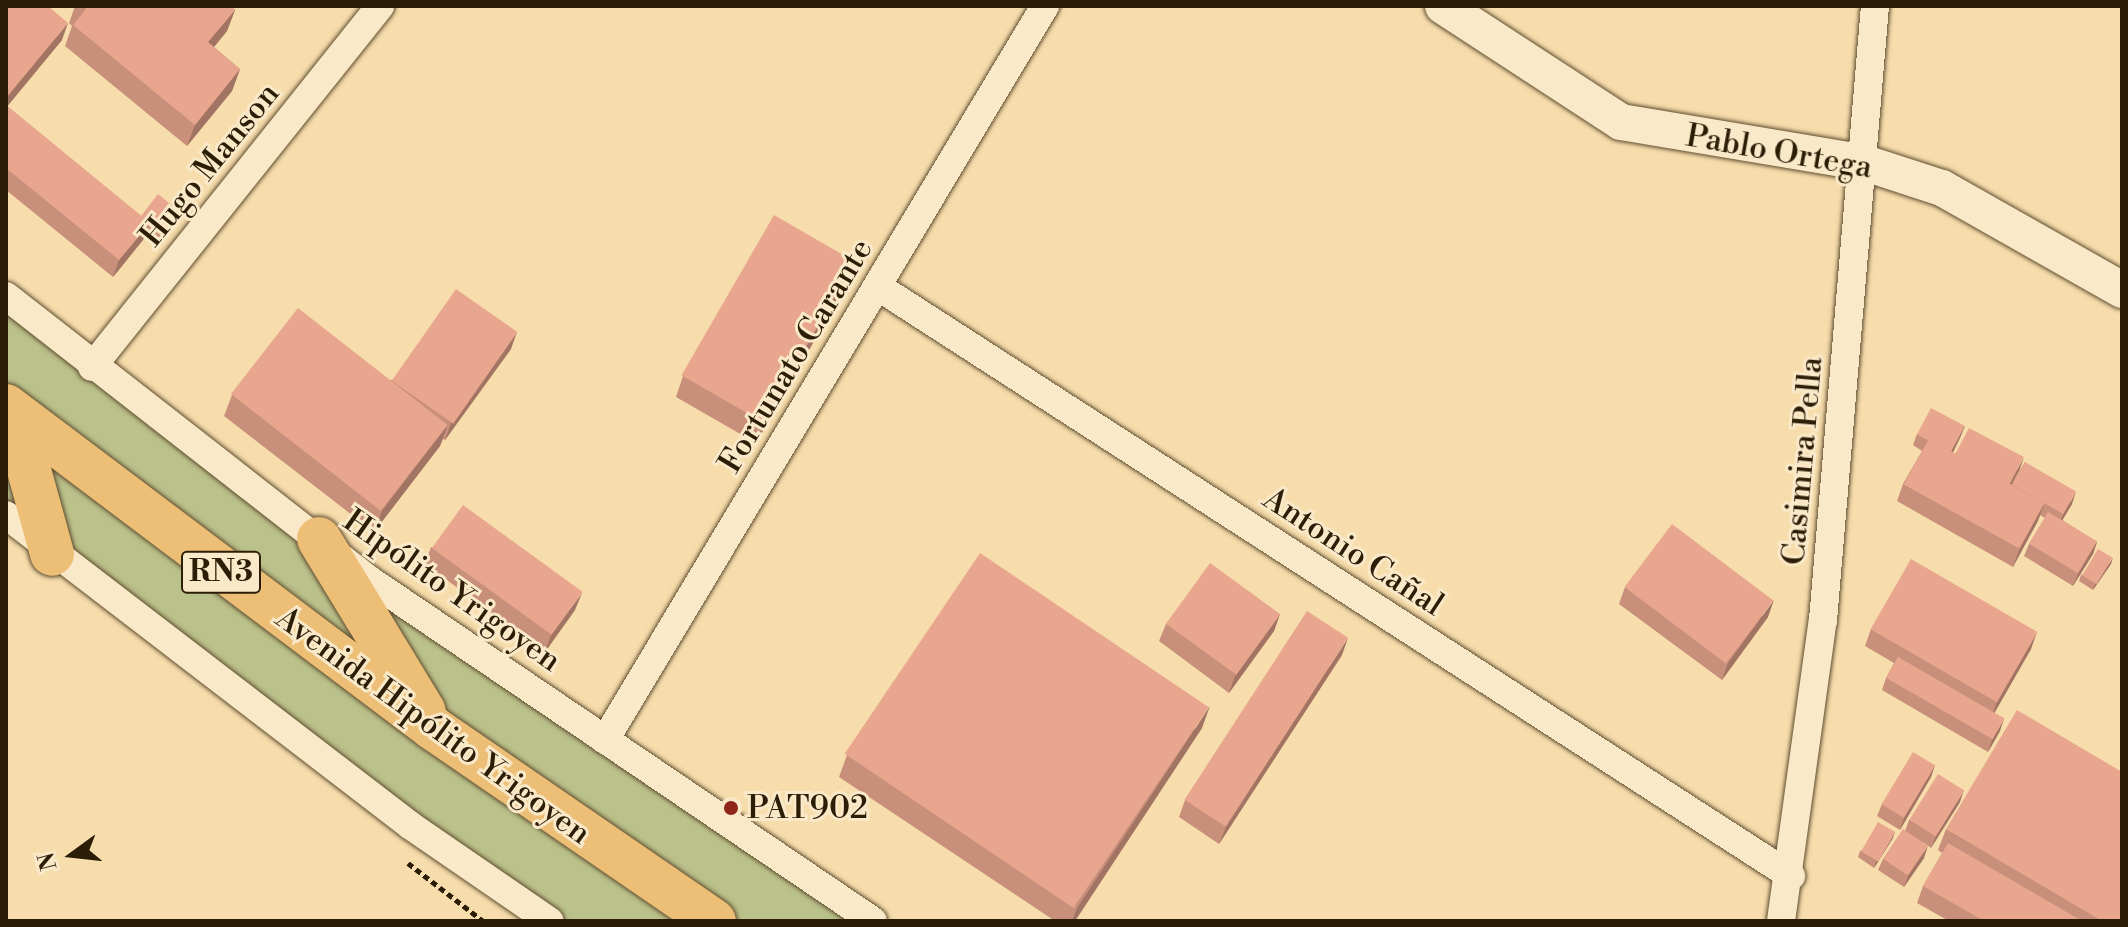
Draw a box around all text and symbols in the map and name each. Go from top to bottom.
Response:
street label: Hugo Manson [132,75,288,255]
street label: Pablo Ortega [1683,117,1875,187]
street label: Fortunato Carante [711,232,881,480]
street label: Casimira Pella [1775,355,1831,567]
street label: Antonio Cañal [1256,480,1450,624]
street label: Hipólito Yrigoyen [336,502,568,680]
road number: RN3 [181,546,261,598]
street label: Avenida Hipólito Yrigoyen [268,599,598,853]
place label: PAT902 [747,789,868,827]
marker: PAT902 [722,799,740,817]
north arrow [32,815,112,895]
text: N [33,849,64,873]

